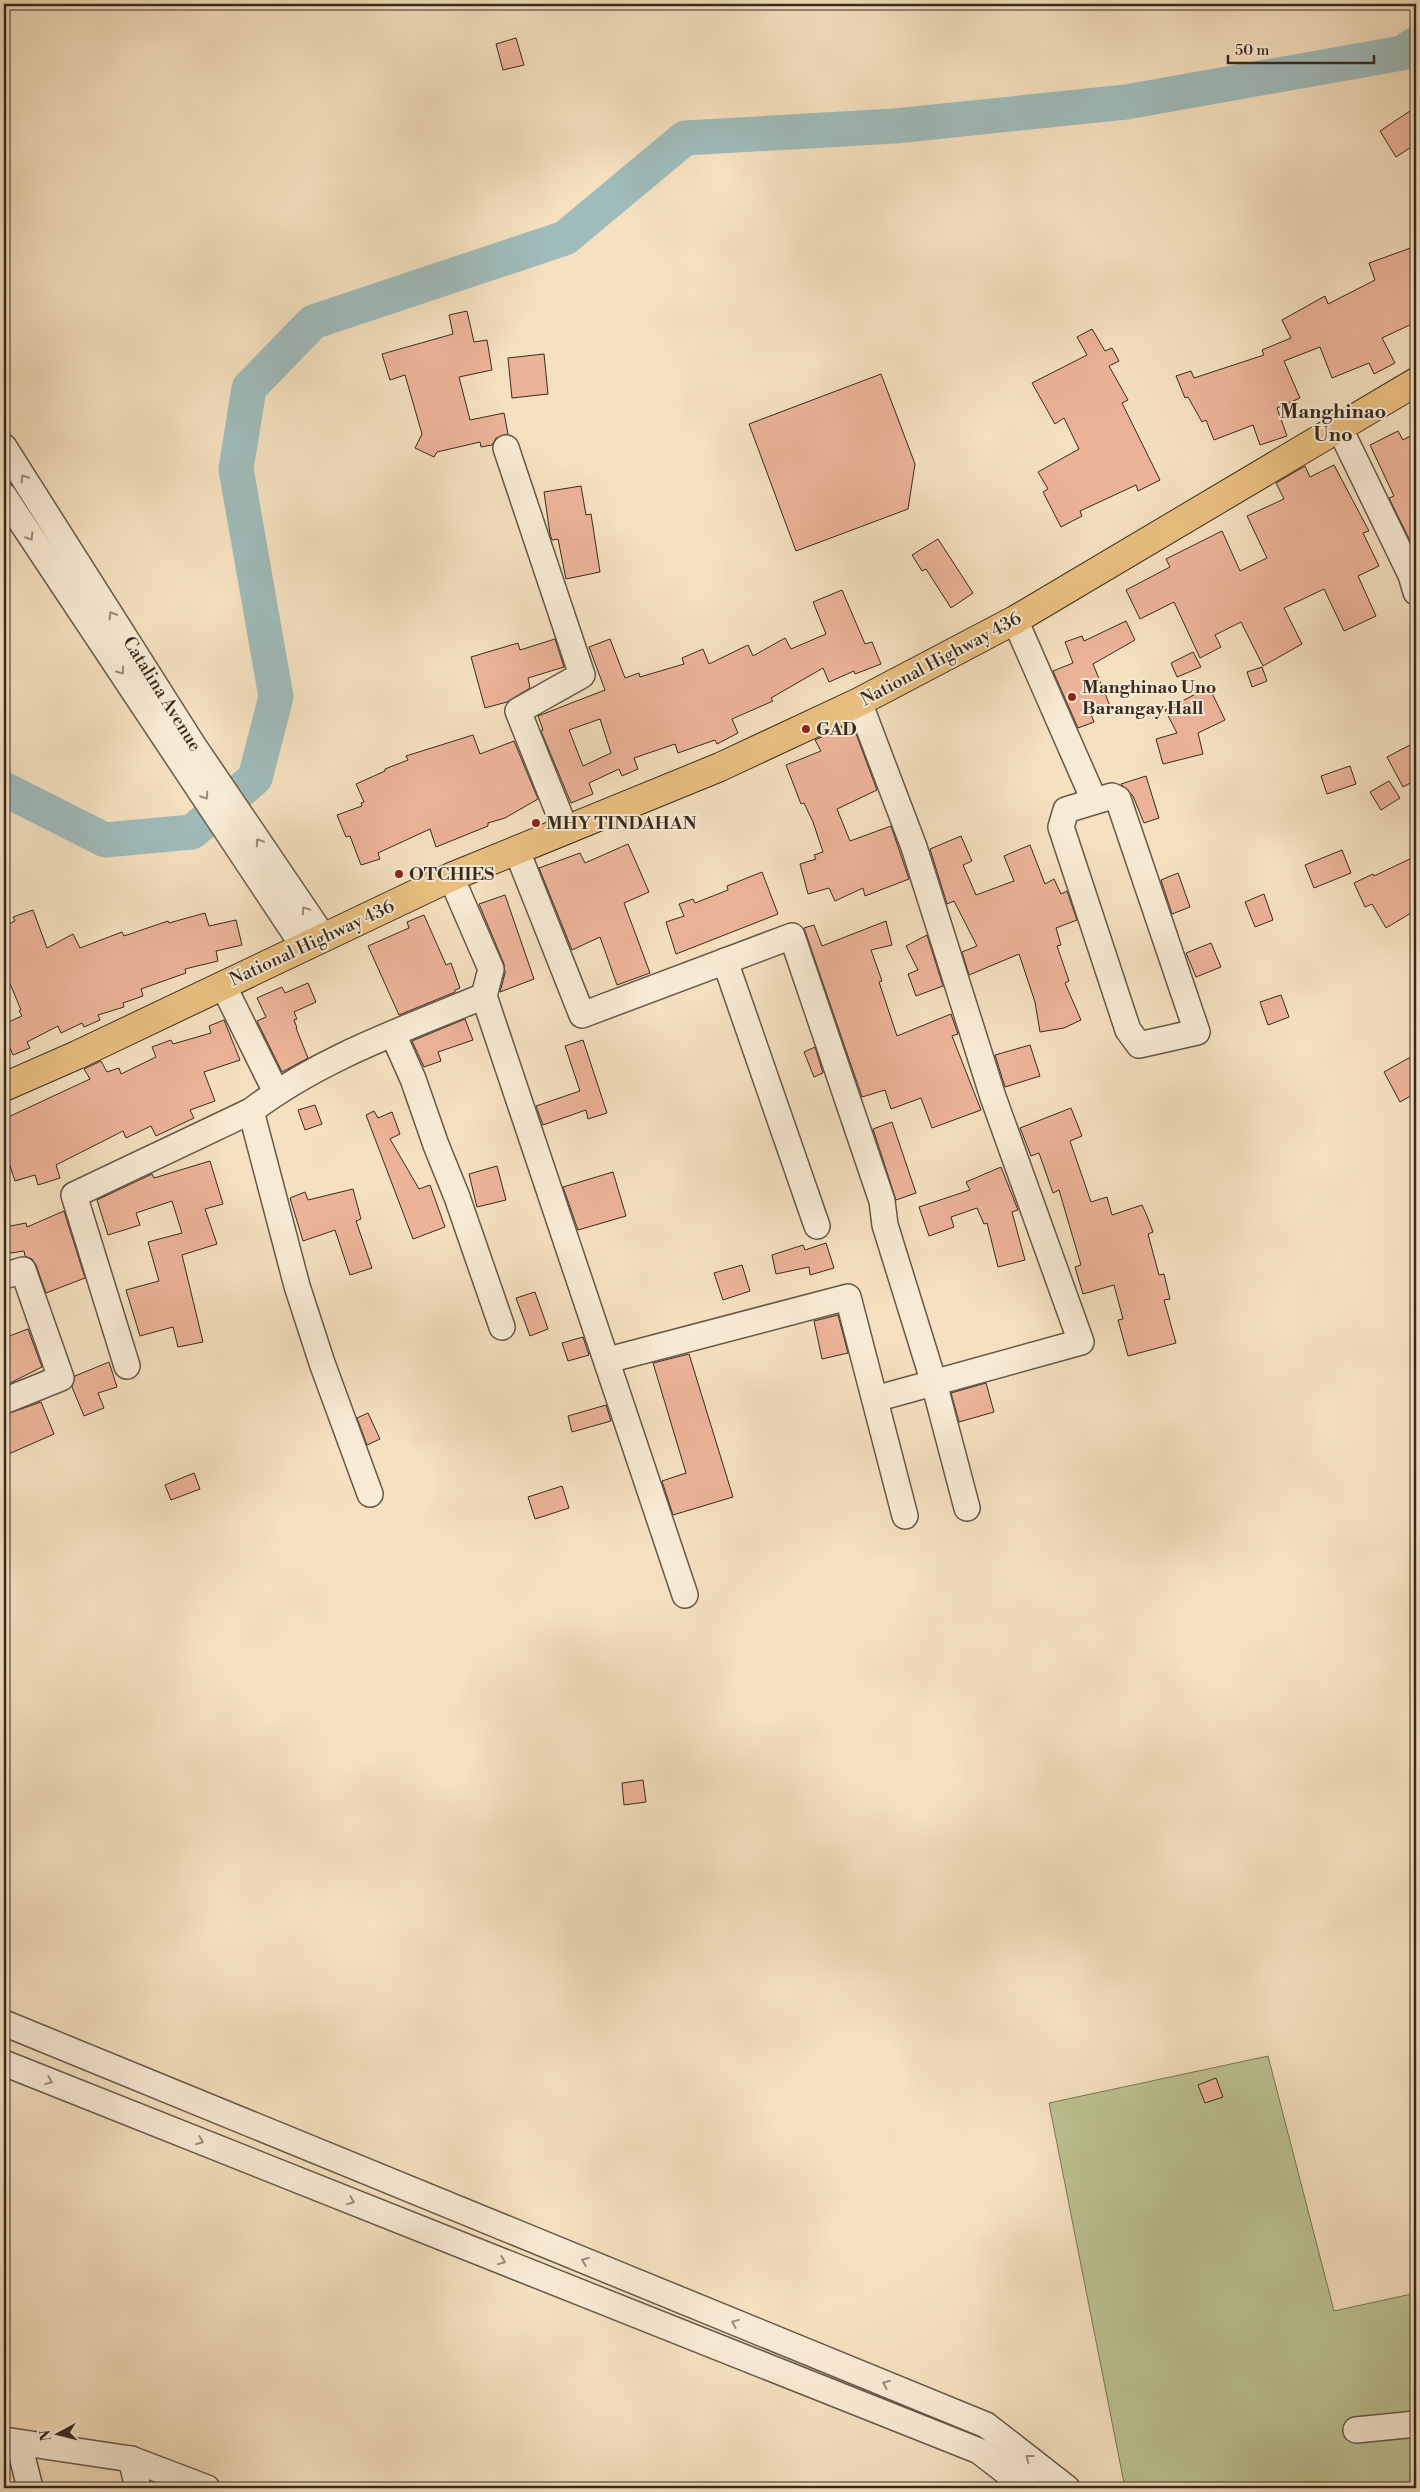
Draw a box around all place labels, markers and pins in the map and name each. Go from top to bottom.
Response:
place label: Manghinao Uno Barangay Hall [1082,676,1216,720]
marker: Manghinao Uno Barangay Hall [1066,691,1078,703]
place label: GAD [816,718,857,741]
marker: GAD [800,723,812,735]
place label: MHY TINDAHAN [546,812,697,835]
marker: MHY TINDAHAN [530,817,542,829]
place label: OTCHIES [409,863,494,886]
marker: OTCHIES [393,868,405,880]

